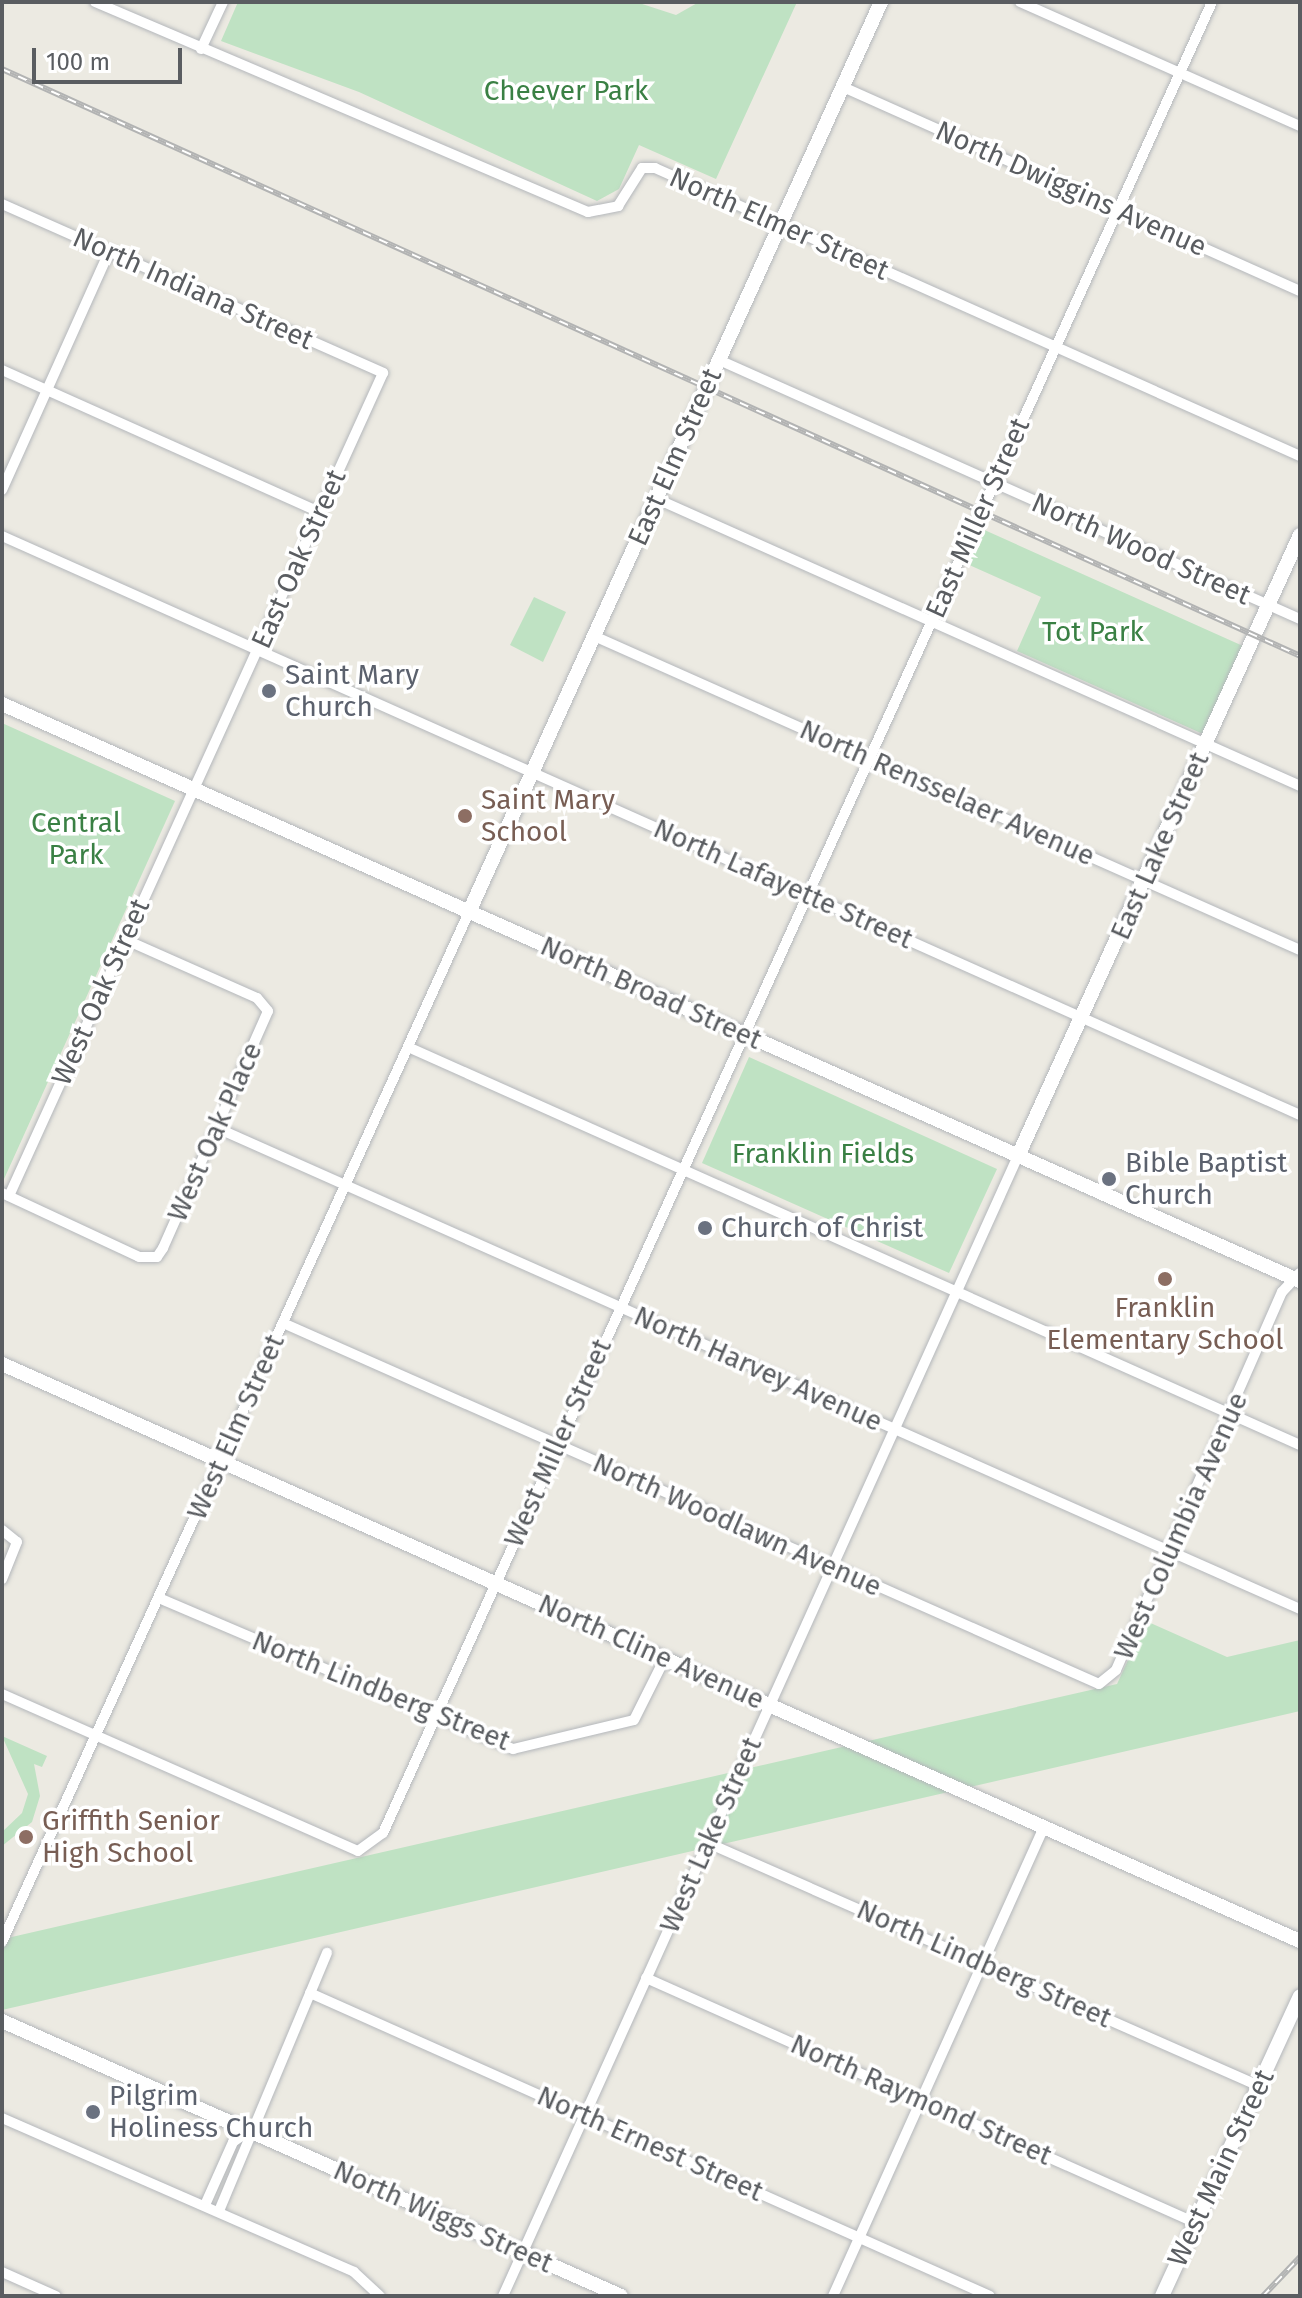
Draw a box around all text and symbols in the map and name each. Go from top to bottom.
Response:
scale bar [36,32,186,82]
text: 100 m [46,48,110,76]
park label: Cheever Park [484,74,648,108]
street label: North Dwiggins Avenue [930,114,1212,264]
street label: North Elmer Street [664,161,894,287]
street label: North Indiana Street [68,221,318,357]
street label: East Elm Street [621,363,729,551]
street label: East Miller Street [919,413,1037,623]
street label: East Oak Street [245,464,353,654]
street label: North Wood Street [1026,486,1256,612]
park label: Tot Park [1042,615,1144,649]
place label: Saint Mary Church [285,658,419,724]
marker: Saint Mary Church [260,682,278,700]
street label: North Rensselaer Avenue [794,713,1100,873]
street label: East Lake Street [1104,747,1216,945]
place label: Saint Mary School [481,783,615,849]
park label: Central Park [31,806,121,872]
marker: Saint Mary School [456,807,474,825]
street label: North Lafayette Street [648,812,918,956]
street label: West Oak Street [45,893,157,1091]
street label: North Broad Street [535,929,767,1057]
street label: West Oak Place [161,1037,269,1227]
park label: Franklin Fields [732,1137,914,1171]
place label: Bible Baptist Church [1125,1146,1287,1212]
marker: Bible Baptist Church [1100,1170,1118,1188]
place label: Church of Christ [721,1211,923,1245]
marker: Church of Christ [696,1219,714,1237]
marker: Franklin Elementary School [1156,1270,1174,1288]
place label: Franklin Elementary School [1047,1291,1283,1357]
street label: North Harvey Avenue [629,1299,887,1439]
street label: West Elm Street [180,1329,292,1525]
street label: West Miller Street [497,1334,619,1552]
street label: West Columbia Avenue [1107,1387,1255,1665]
street label: North Woodlawn Avenue [587,1446,887,1604]
street label: North Cline Avenue [533,1587,769,1717]
street label: North Lindberg Street [247,1624,515,1758]
street label: West Lake Street [653,1732,769,1938]
place label: Griffith Senior High School [42,1804,220,1870]
marker: Griffith Senior High School [17,1828,35,1846]
street label: North Lindberg Street [851,1893,1117,2035]
street label: North Raymond Street [785,2027,1057,2173]
street label: West Main Street [1161,2064,1281,2272]
place label: Pilgrim Holiness Church [109,2079,313,2145]
street label: North Ernest Street [532,2079,768,2209]
marker: Pilgrim Holiness Church [84,2103,102,2121]
street label: North Wiggs Street [328,2154,558,2280]

